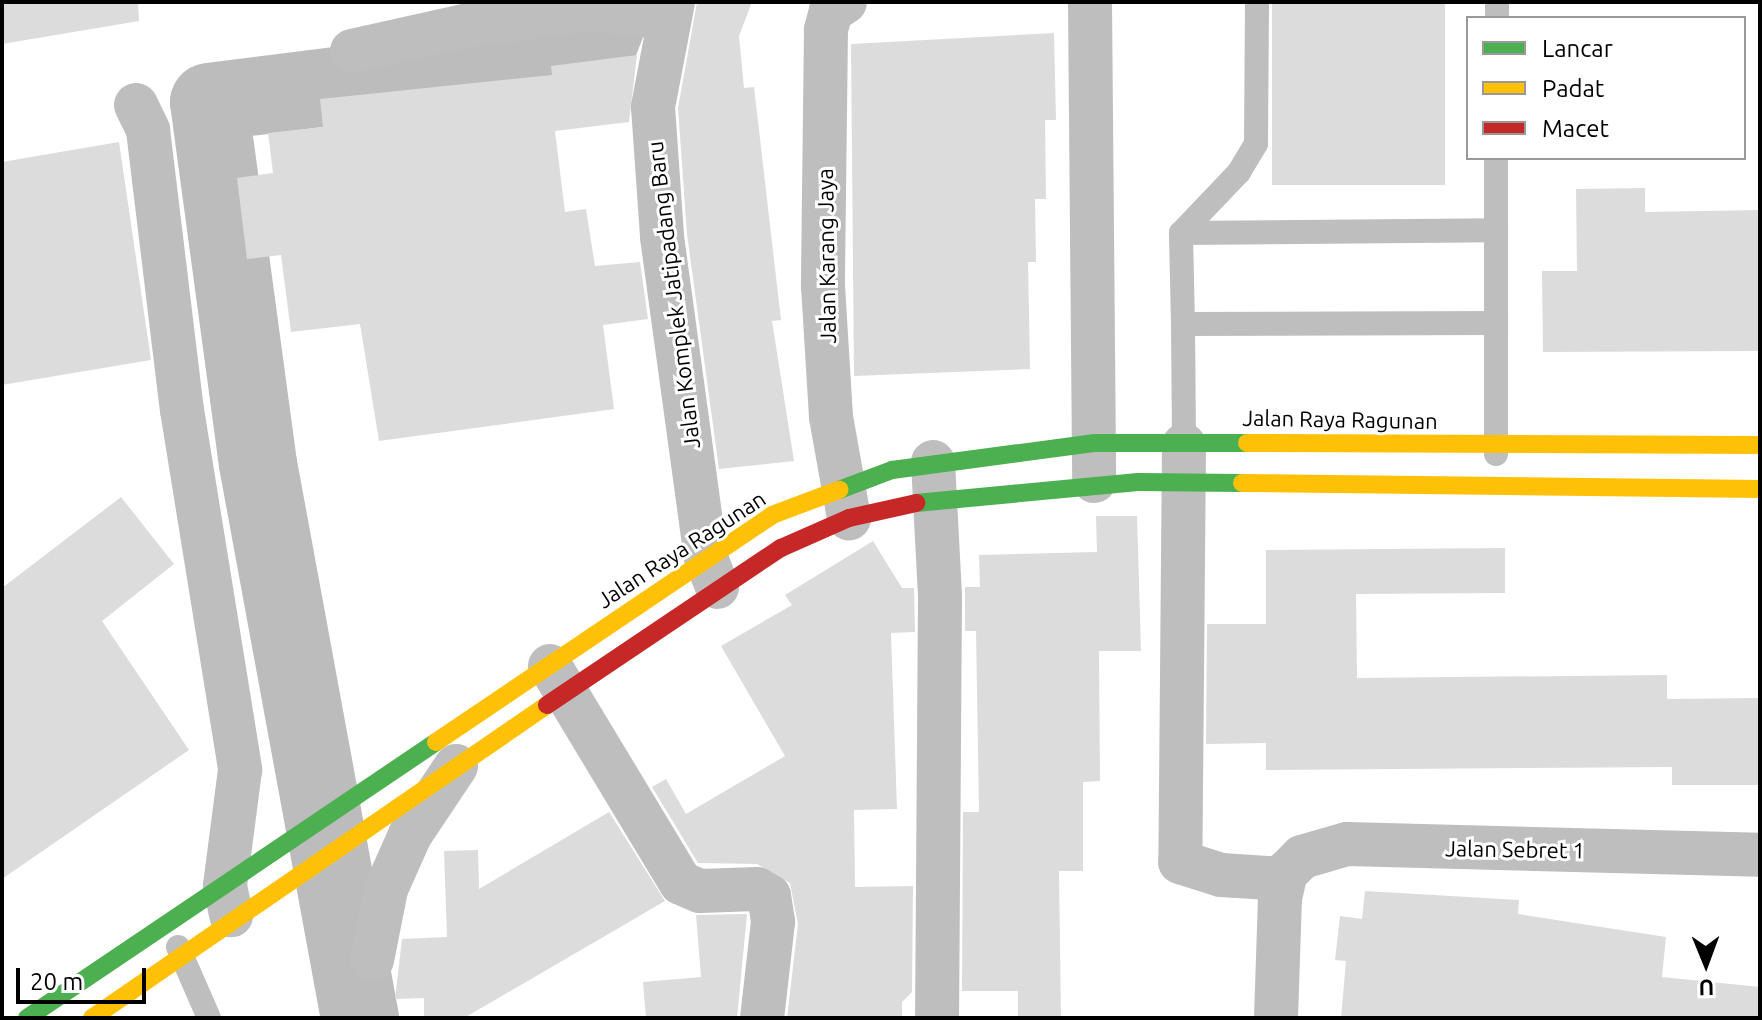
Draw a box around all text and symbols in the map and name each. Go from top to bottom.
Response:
legend [1466,16,1746,160]
text: Lancar [1542,35,1613,62]
text: Padat [1542,75,1604,102]
text: Macet [1542,115,1609,142]
street label: Jalan Komplek Jatipadang Baru [641,140,705,450]
street label: Jalan Karang Jaya [811,168,841,344]
street label: Jalan Raya Ragunan [1242,404,1438,434]
street label: Jalan Raya Ragunan [592,485,770,613]
street label: Jalan Sebret 1 [1445,835,1585,863]
north arrow [1666,924,1746,1004]
scale bar [20,952,150,1002]
text: 20 m [30,968,83,995]
text: U [1698,976,1714,1001]

